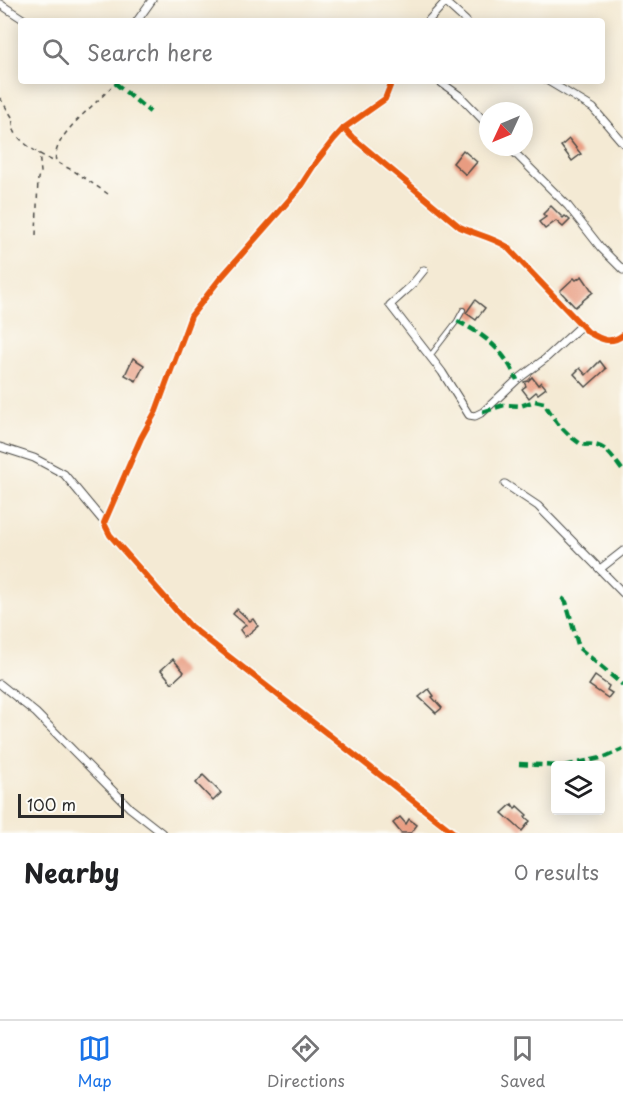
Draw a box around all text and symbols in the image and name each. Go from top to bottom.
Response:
search box [18,18,605,84]
icon: search [39,35,72,68]
text: Search here [87,35,213,68]
north arrow [479,102,533,156]
map controls [551,761,605,815]
button: layers [551,761,605,815]
scale bar [18,791,124,818]
text: 100 m [27,792,76,816]
text: Nearby [24,853,119,892]
text: 0 results [514,857,599,887]
tab: Map [78,1032,112,1092]
tab: Directions [267,1032,345,1092]
tab: Saved [500,1032,545,1092]

